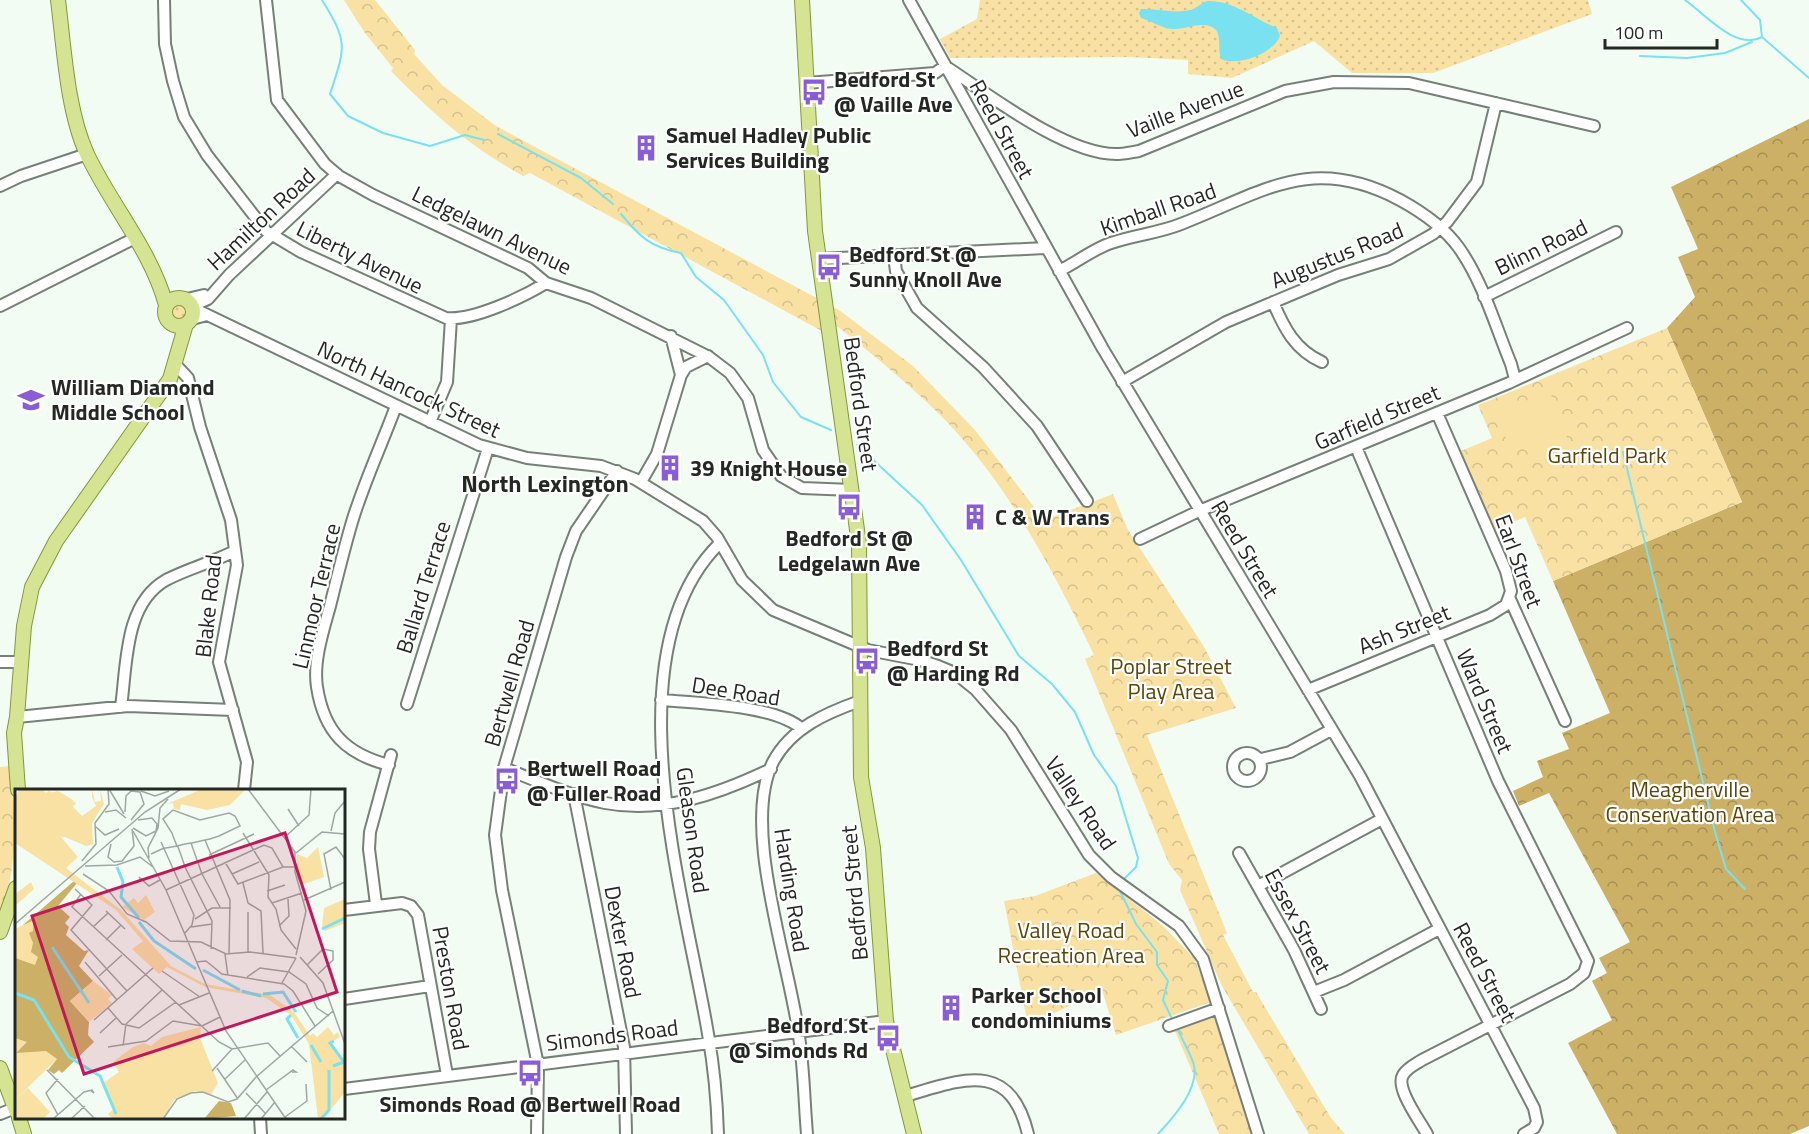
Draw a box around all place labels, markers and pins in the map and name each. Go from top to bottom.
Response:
place label: Bedford St @ Vaille Ave [834,62,953,121]
bus stop icon: Bedford St @ Vaille Ave [799,77,829,107]
place label: Samuel Hadley Public Services Building [666,118,871,177]
building icon: Samuel Hadley Public Services Building [631,133,661,163]
place label: Bedford St @ Sunny Knoll Ave [849,237,1002,296]
bus stop icon: Bedford St @ Sunny Knoll Ave [814,252,844,282]
place label: William Diamond Middle School [51,370,215,429]
school or university icon: William Diamond Middle School [16,385,46,415]
place label: 39 Knight House [690,451,847,485]
building icon: 39 Knight House [655,453,685,483]
bus stop icon: Bedford St @ Ledgelawn Ave [834,492,864,522]
place label: C & W Trans [995,500,1110,534]
building icon: C & W Trans [960,502,990,532]
place label: Bedford St @ Ledgelawn Ave [778,521,920,580]
place label: Bedford St @ Harding Rd [887,631,1020,690]
bus stop icon: Bedford St @ Harding Rd [852,646,882,676]
place label: Bertwell Road @ Fuller Road [527,751,661,810]
bus stop icon: Bertwell Road @ Fuller Road [492,766,522,796]
place label: Parker School condominiums [971,978,1111,1037]
building icon: Parker School condominiums [936,993,966,1023]
place label: Bedford St @ Simonds Rd [729,1008,868,1067]
bus stop icon: Bedford St @ Simonds Rd [873,1023,903,1053]
bus stop icon: Simonds Road @ Bertwell Road [515,1058,545,1088]
place label: Simonds Road @ Bertwell Road [379,1087,681,1121]

